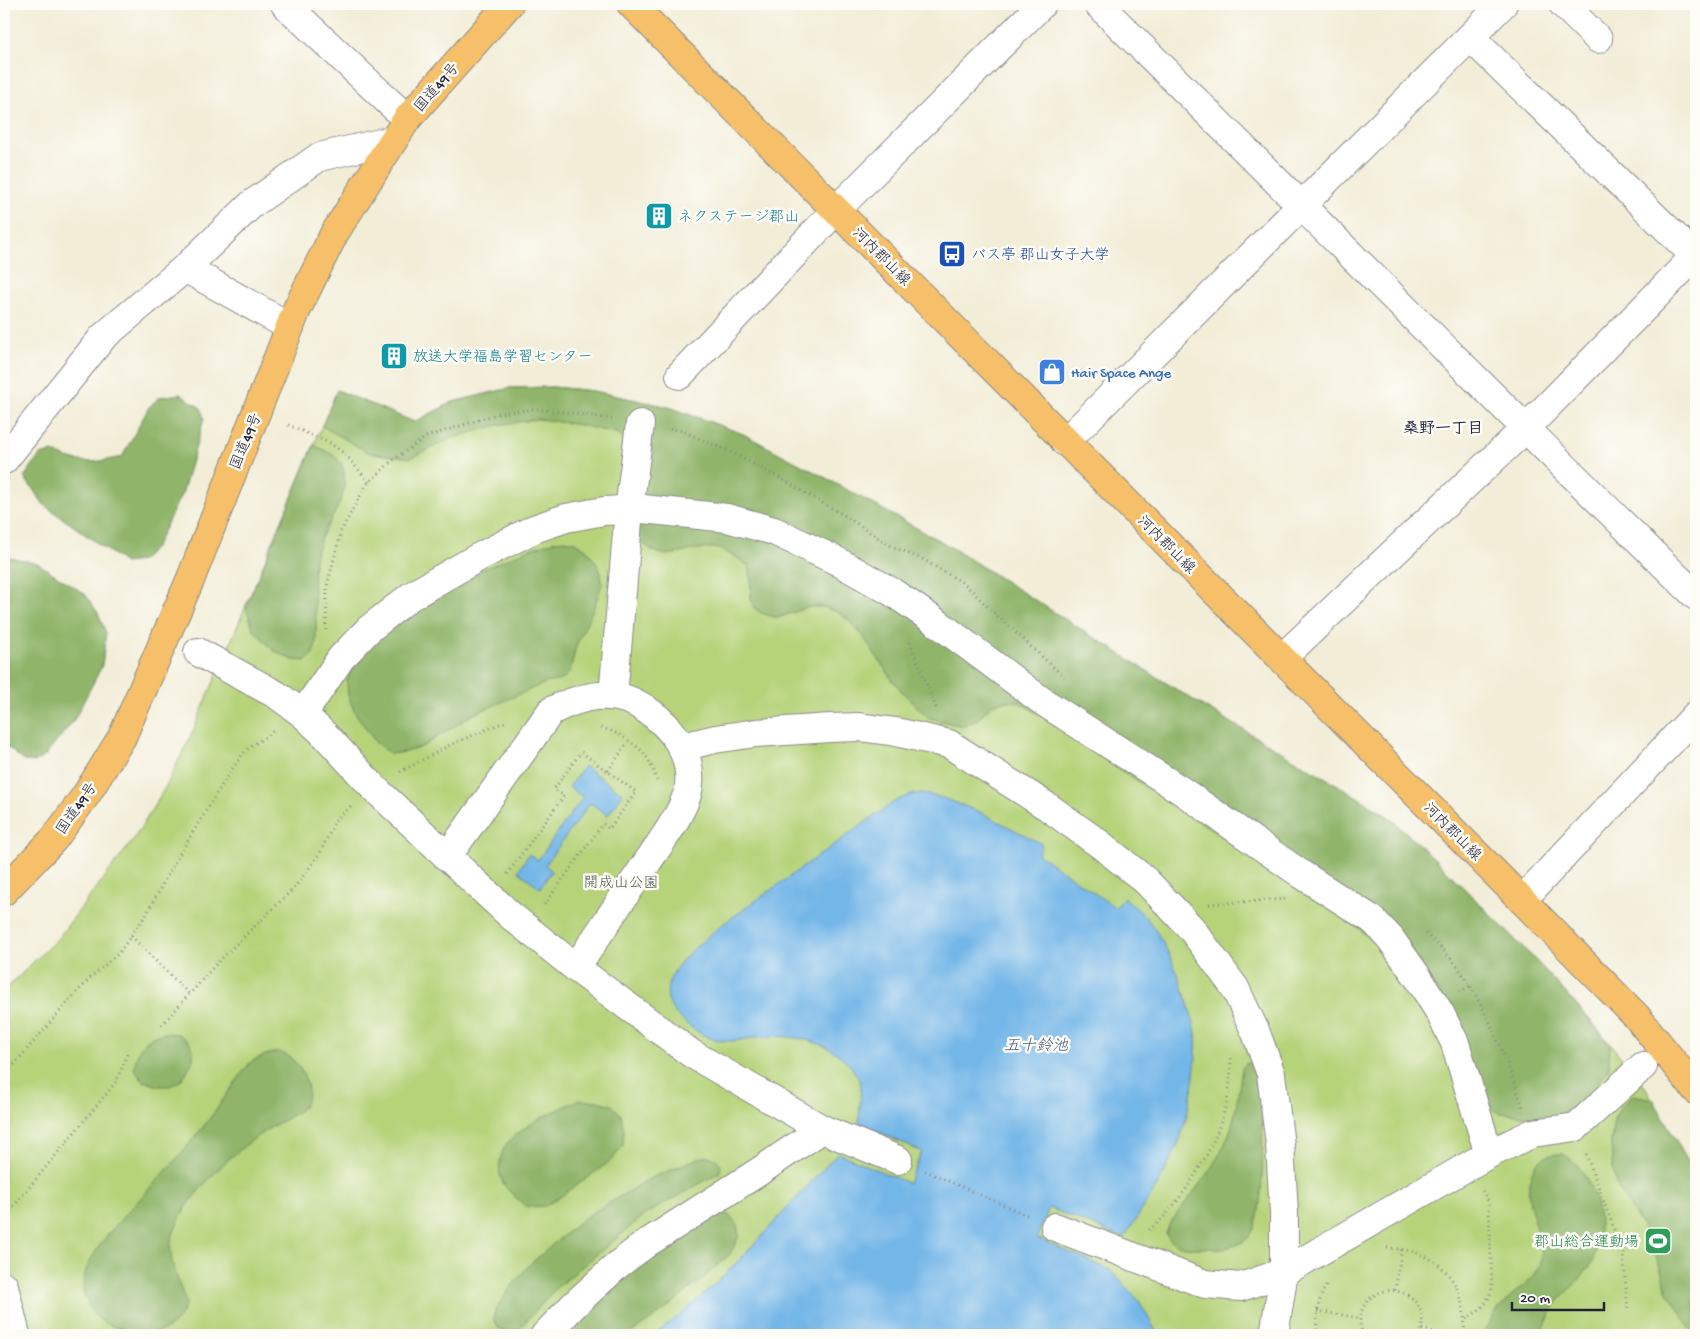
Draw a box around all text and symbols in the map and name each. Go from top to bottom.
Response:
street label: 国道49号 [411,60,464,117]
building icon: ネクステージ郡山 [644,201,674,231]
place label: ネクステージ郡山 [678,209,799,227]
street label: 河内郡山線 [848,224,914,290]
bus stop icon: バス亭 郡山女子大学 [937,239,967,269]
place label: バス亭 郡山女子大学 [971,246,1110,265]
building icon: 放送大学福島学習センター [379,341,409,371]
place label: 放送大学福島学習センター [413,348,592,367]
shop icon: Hair Space Ange [1037,357,1067,387]
place label: Hair Space Ange [1071,365,1172,383]
street label: 国道49号 [227,411,266,473]
district label: 桑野一丁目 [1403,420,1483,440]
street label: 河内郡山線 [1133,512,1199,578]
street label: 国道49号 [53,780,102,839]
street label: 河内郡山線 [1419,799,1485,865]
park label: 開成山公園 [583,874,659,893]
water label: 五十鈴池 [1004,1037,1069,1057]
sports icon: 郡山総合運動場 [1643,1226,1673,1256]
place label: 郡山総合運動場 [1534,1233,1639,1252]
scale bar [1512,1279,1605,1311]
text: 20 m [1520,1290,1550,1308]

